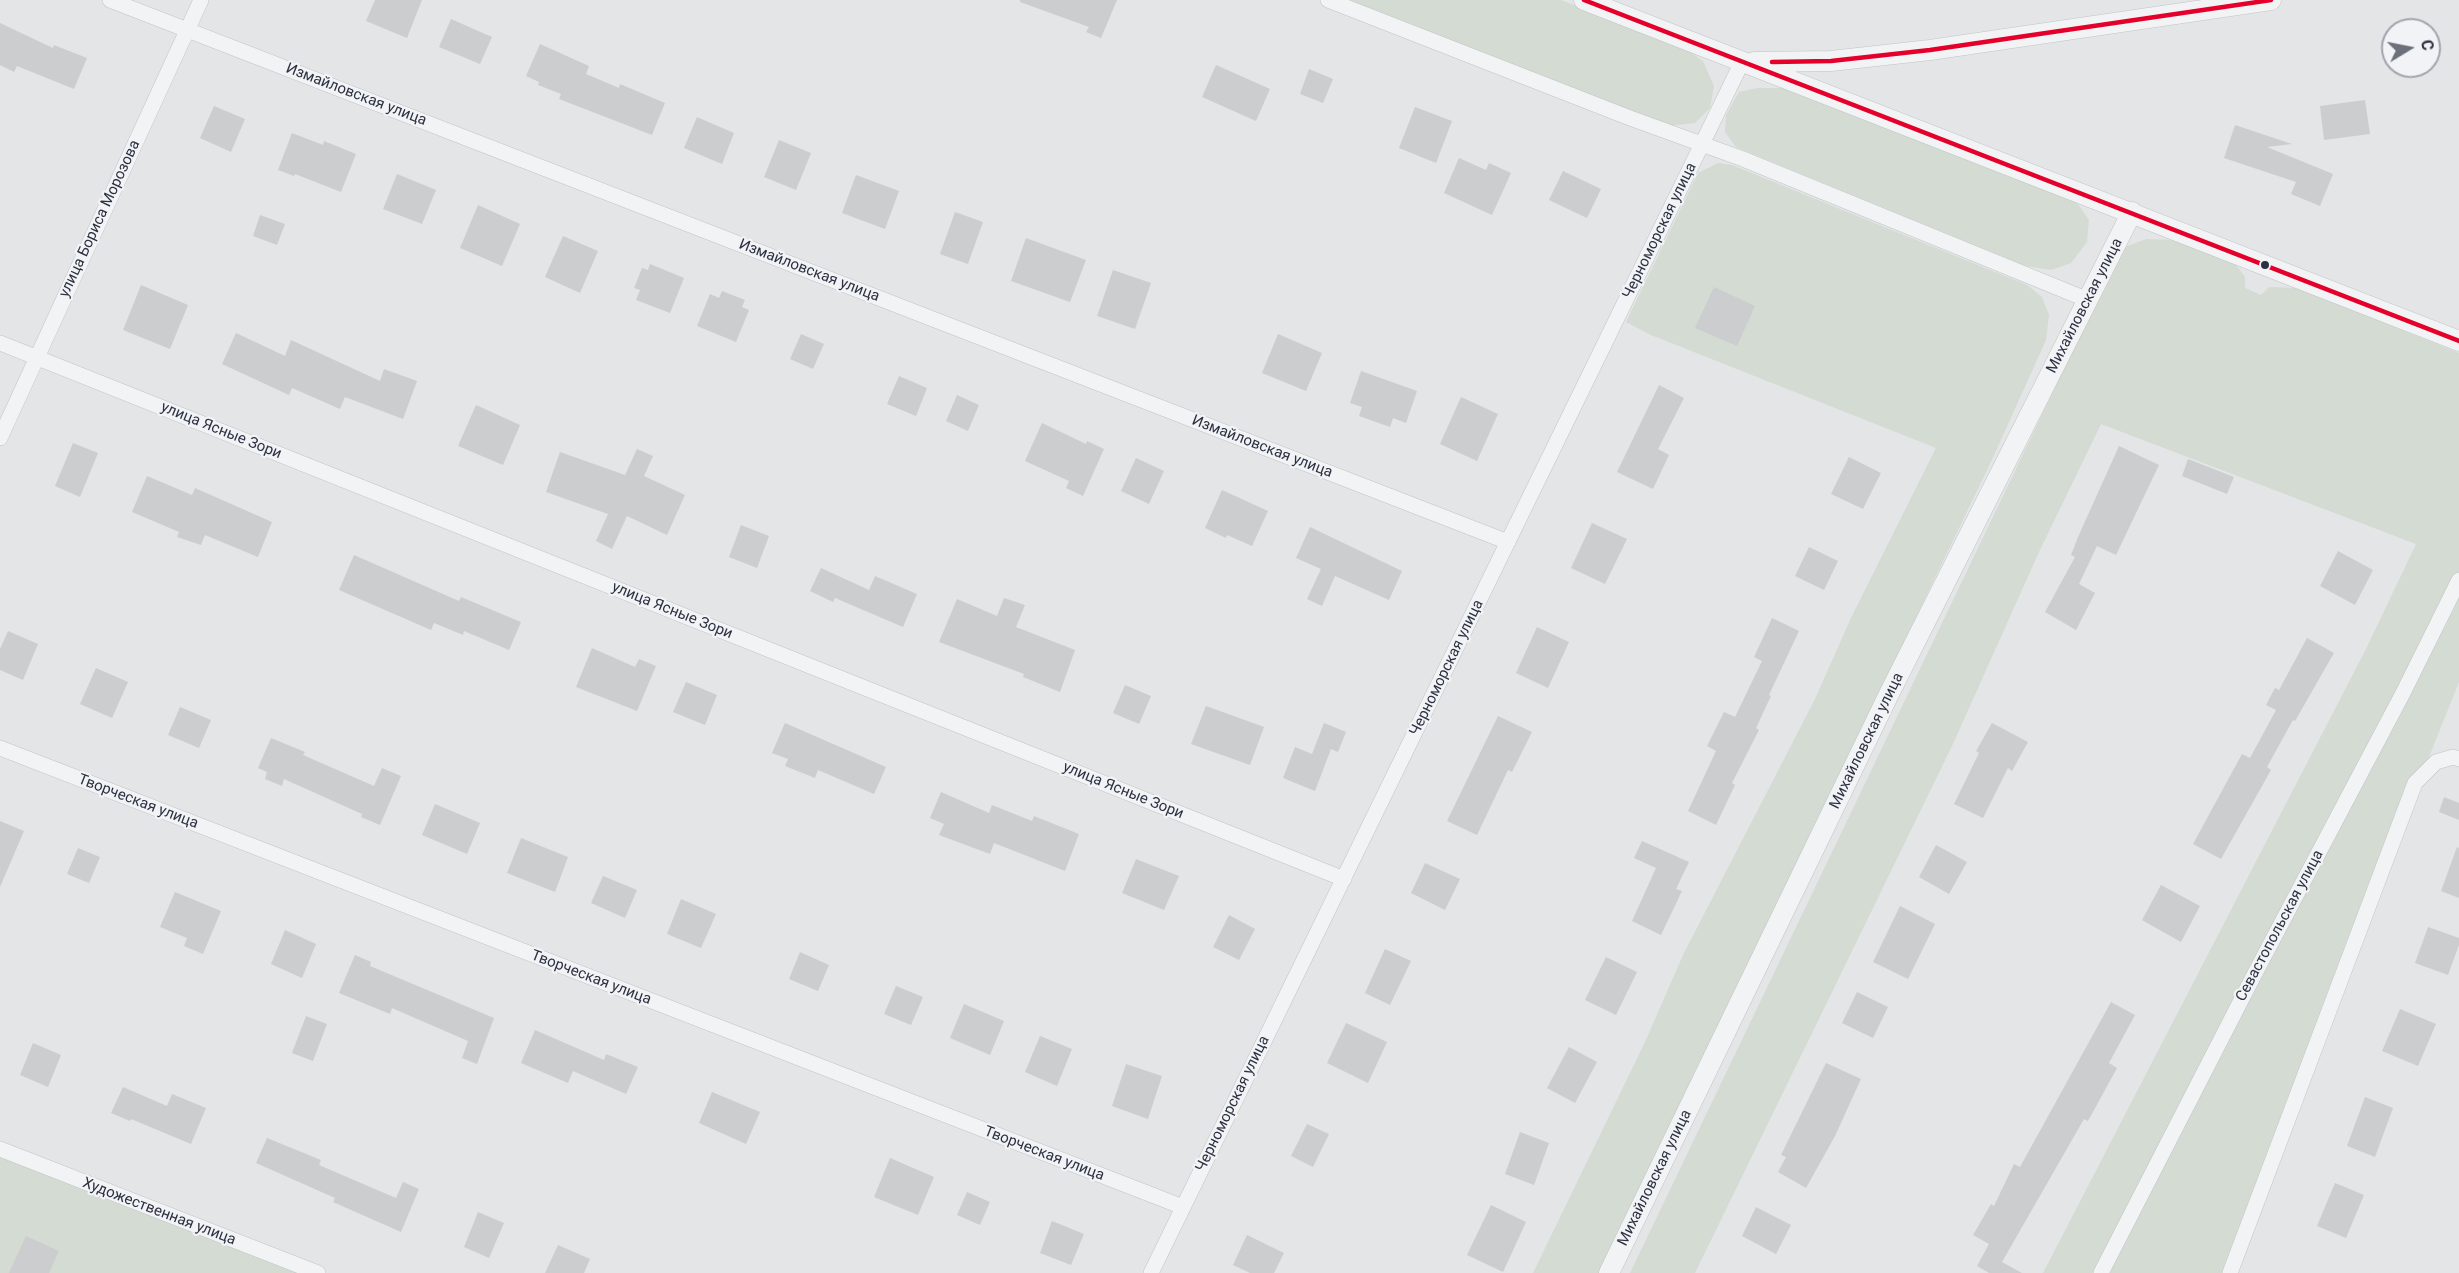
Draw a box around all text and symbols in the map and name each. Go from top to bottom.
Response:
north arrow [2381,18,2441,78]
text: С [2417,38,2438,52]
street label: Измайловская улица [283,60,429,130]
street label: улица Бориса Морозова [56,138,144,300]
street label: Черноморская улица [1619,160,1701,302]
street label: Измайловская улица [736,236,882,306]
street label: Михайловская улица [2043,236,2127,376]
unlabelled marker [2259,259,2271,271]
street label: улица Ясные Зори [158,399,284,463]
street label: Измайловская улица [1189,412,1335,482]
street label: улица Ясные Зори [609,579,735,643]
street label: Черноморская улица [1406,597,1488,739]
street label: Михайловская улица [1826,670,1908,812]
street label: улица Ясные Зори [1060,759,1186,823]
street label: Творческая улица [75,771,201,833]
street label: Севастопольская улица [2232,847,2328,1005]
street label: Творческая улица [528,947,654,1009]
street label: Черноморская улица [1192,1033,1274,1175]
street label: Михайловская улица [1614,1107,1696,1249]
street label: Творческая улица [981,1123,1107,1185]
street label: Художественная улица [80,1174,238,1250]

